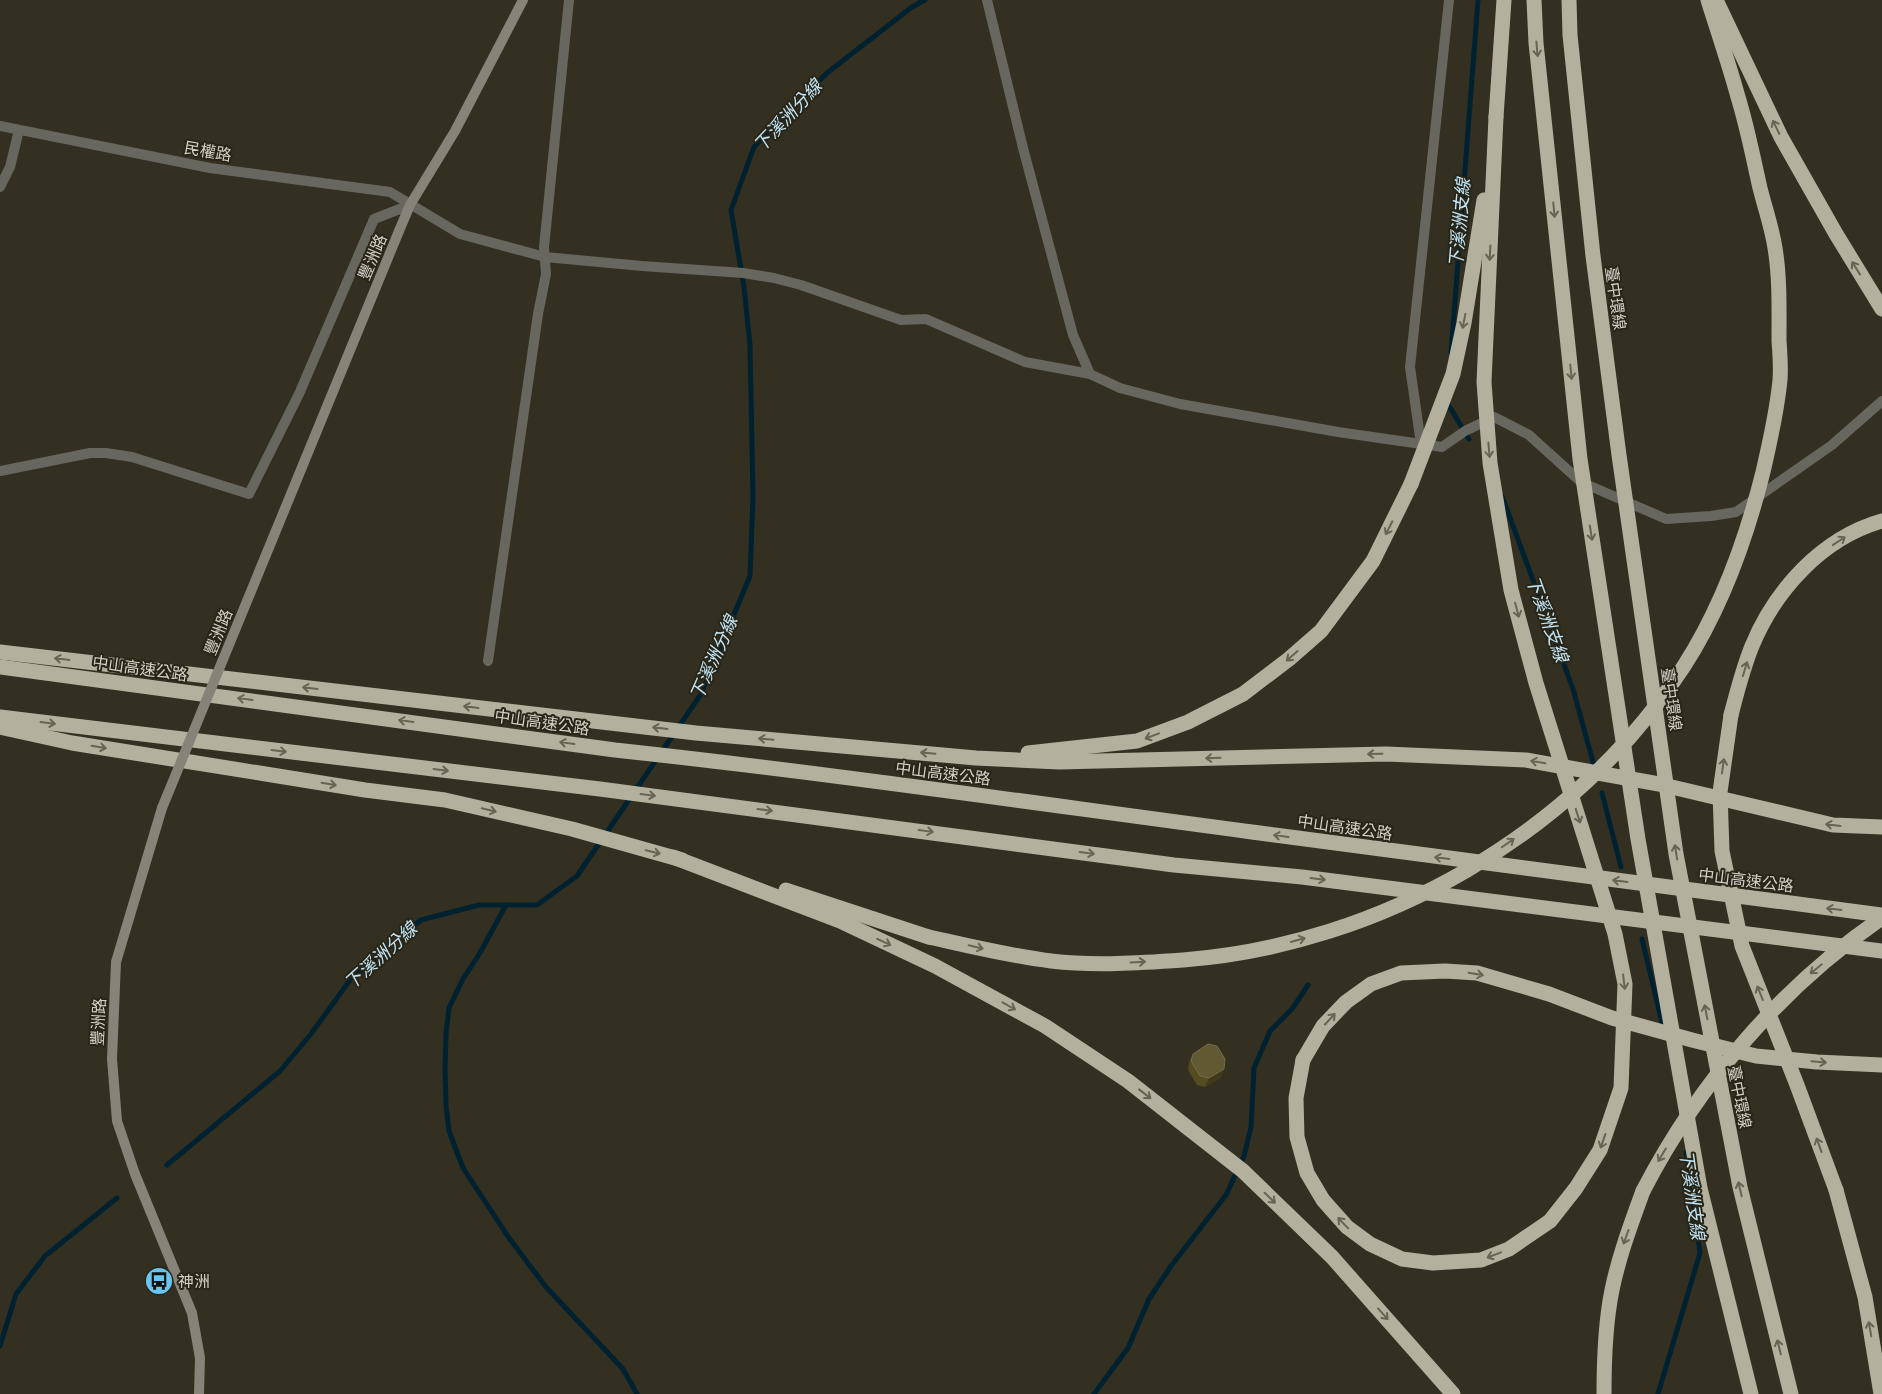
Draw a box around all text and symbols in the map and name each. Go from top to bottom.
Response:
one-way arrow [1532,40,1542,56]
water label: 下溪洲分線 [749,74,828,156]
one-way arrow [1771,119,1781,134]
street label: 民權路 [183,138,233,165]
water label: 下溪洲支線 [1445,175,1475,269]
one-way arrow [1549,202,1559,218]
street label: 豐洲路 [354,231,391,283]
one-way arrow [1485,245,1494,261]
one-way arrow [1851,261,1862,275]
street label: 臺中環線 [1602,265,1629,331]
one-way arrow [1459,313,1469,329]
one-way arrow [1566,364,1576,380]
one-way arrow [1485,442,1494,458]
one-way arrow [1384,520,1394,535]
one-way arrow [1587,525,1597,541]
one-way arrow [1832,536,1846,546]
water label: 下溪洲支線 [1521,573,1573,667]
one-way arrow [1513,602,1522,618]
street label: 豐洲路 [201,606,236,658]
water label: 下溪洲分線 [686,611,743,704]
one-way arrow [1286,651,1299,662]
street label: 中山高速公路 [91,652,189,685]
one-way arrow [54,654,70,664]
one-way arrow [1740,661,1750,677]
street label: 臺中環線 [1658,666,1685,732]
one-way arrow [302,683,318,693]
one-way arrow [237,694,253,704]
one-way arrow [464,702,480,712]
street label: 中山高速公路 [493,706,591,739]
one-way arrow [398,716,414,726]
one-way arrow [40,718,56,728]
one-way arrow [652,723,668,733]
one-way arrow [1144,732,1159,741]
one-way arrow [758,734,774,743]
one-way arrow [559,738,575,748]
one-way arrow [91,743,107,753]
one-way arrow [271,746,287,756]
one-way arrow [920,748,936,758]
one-way arrow [1368,749,1384,759]
one-way arrow [1205,753,1221,762]
one-way arrow [1530,757,1546,767]
street label: 中山高速公路 [894,758,992,789]
one-way arrow [1718,759,1728,775]
one-way arrow [432,765,448,775]
one-way arrow [320,780,336,790]
one-way arrow [640,790,656,800]
one-way arrow [756,805,772,815]
one-way arrow [480,806,496,815]
one-way arrow [1574,808,1584,824]
street label: 中山高速公路 [1296,811,1394,844]
one-way arrow [1826,819,1842,829]
one-way arrow [918,826,934,836]
one-way arrow [1273,831,1289,841]
one-way arrow [1501,838,1515,848]
one-way arrow [1671,845,1681,861]
one-way arrow [644,848,660,857]
one-way arrow [1079,848,1095,858]
one-way arrow [1434,853,1450,863]
street label: 中山高速公路 [1697,865,1795,896]
one-way arrow [1310,874,1326,884]
one-way arrow [1613,876,1629,886]
one-way arrow [1826,904,1842,914]
water label: 下溪洲分線 [340,916,423,994]
one-way arrow [1290,935,1306,945]
one-way arrow [876,937,891,947]
one-way arrow [968,943,984,953]
one-way arrow [1129,958,1145,967]
one-way arrow [1810,964,1823,975]
one-way arrow [1468,970,1484,979]
one-way arrow [1619,973,1629,989]
one-way arrow [1755,986,1765,1001]
street label: 豐洲路 [88,998,109,1046]
one-way arrow [1001,1002,1016,1011]
one-way arrow [1701,1004,1711,1020]
one-way arrow [1324,1013,1336,1026]
one-way arrow [1811,1057,1827,1067]
street label: 臺中環線 [1724,1064,1755,1130]
one-way arrow [1138,1089,1152,1099]
one-way arrow [1598,1133,1607,1148]
one-way arrow [1814,1137,1823,1153]
one-way arrow [1657,1147,1667,1161]
water label: 下溪洲支線 [1675,1149,1709,1243]
one-way arrow [1735,1181,1744,1197]
one-way arrow [1264,1192,1276,1204]
one-way arrow [1337,1217,1349,1229]
one-way arrow [1621,1229,1631,1245]
one-way arrow [1487,1251,1502,1260]
bus stop icon: 神洲 [144,1266,174,1296]
place label: 神洲 [178,1272,210,1291]
one-way arrow [1377,1308,1389,1321]
one-way arrow [1865,1321,1875,1337]
one-way arrow [1774,1339,1783,1355]

